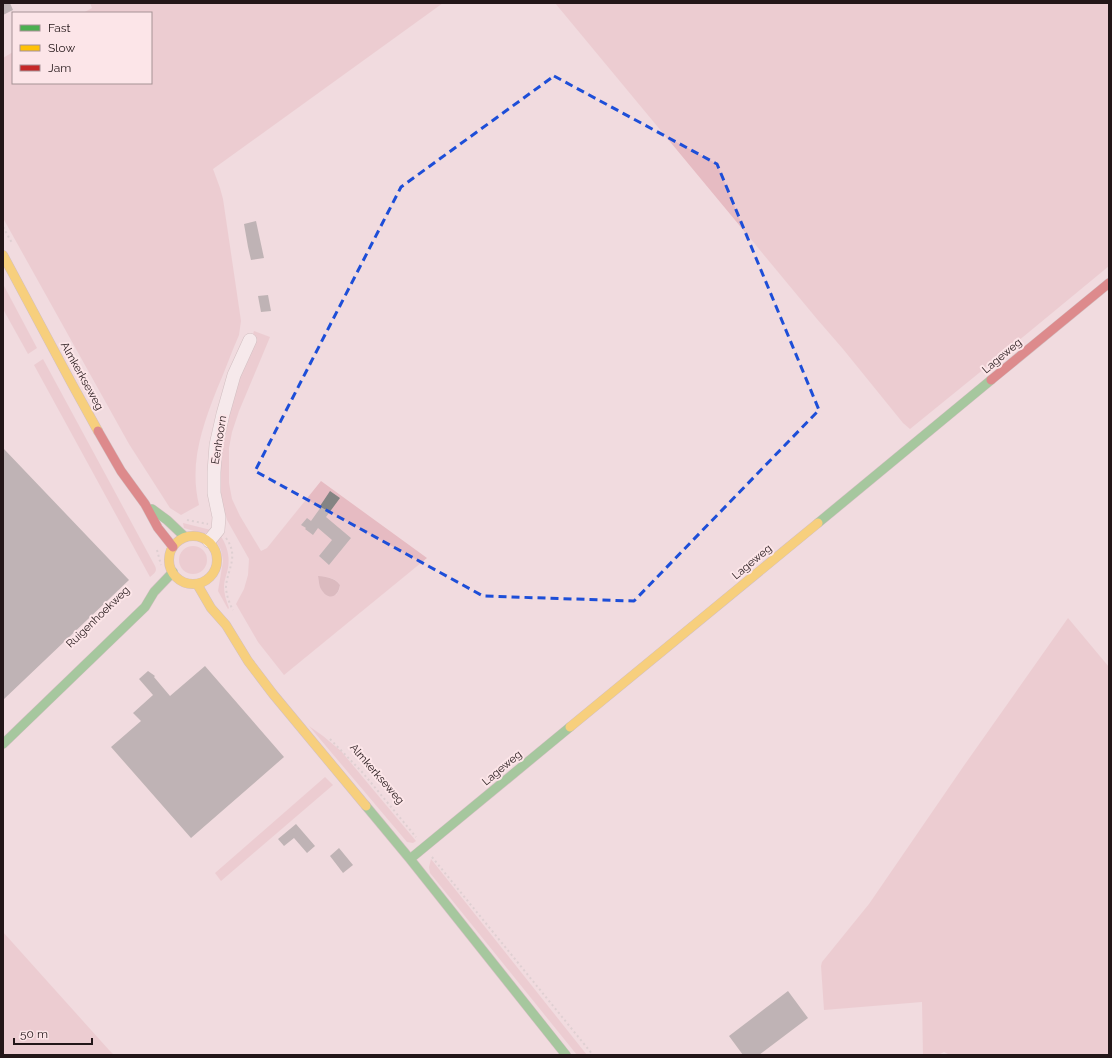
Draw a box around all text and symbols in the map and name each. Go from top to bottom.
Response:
legend [12,12,152,84]
text: Fast [48,21,71,35]
text: Slow [48,41,75,55]
text: Jam [48,61,71,75]
street label: Lageweg [980,336,1024,376]
street label: Almkerkseweg [58,340,106,412]
street label: Eenhoorn [209,415,229,465]
street label: Lageweg [730,542,774,582]
street label: Ruigenhoekweg [64,584,132,650]
street label: Almkerkseweg [347,741,407,807]
street label: Lageweg [480,748,524,788]
scale bar [14,1020,92,1046]
text: 50 m [20,1027,48,1041]

